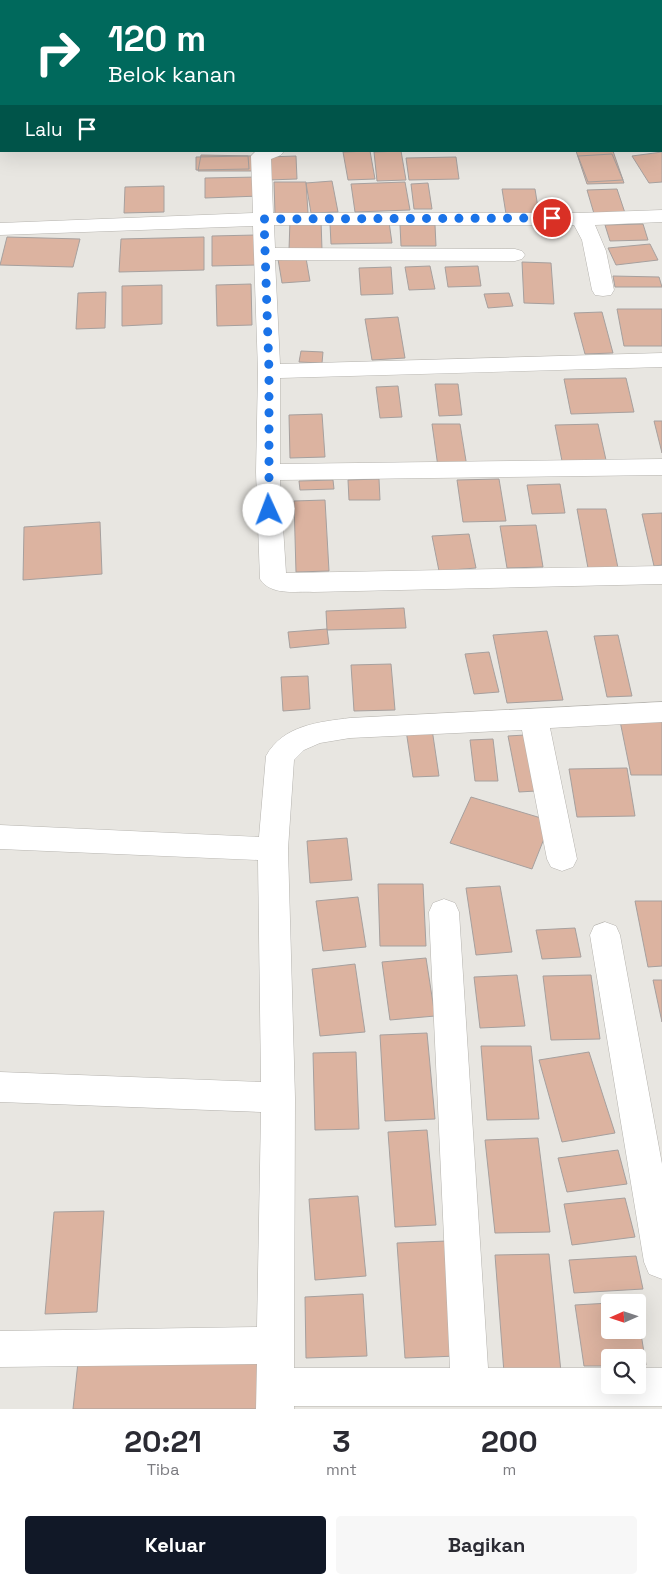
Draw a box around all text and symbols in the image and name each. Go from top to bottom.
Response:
text: 120 m [108,17,206,61]
icon: right [25,20,90,85]
text: Belok kanan [108,60,236,88]
icon: arrive [73,115,101,143]
text: Lalu [25,117,63,142]
pin [531,197,573,239]
icon: arrive [538,204,566,232]
position arrow [242,483,294,535]
north arrow [601,1294,646,1339]
map controls [601,1294,646,1394]
button: search [601,1349,646,1394]
text: 20:21 [124,1422,202,1461]
text: 3 [332,1422,351,1461]
text: 200 [481,1422,538,1461]
text: Tiba [147,1459,179,1480]
text: mnt [326,1459,357,1480]
text: m [502,1459,516,1480]
button: Keluar [25,1516,326,1574]
button: Bagikan [336,1516,637,1574]

